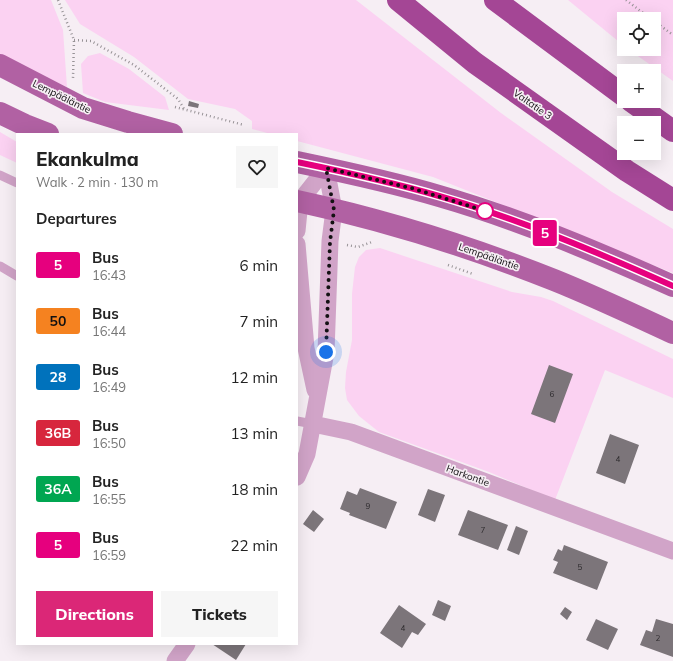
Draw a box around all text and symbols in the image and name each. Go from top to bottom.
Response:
map controls [617,12,661,160]
button: locate [617,12,661,56]
button: + [617,64,661,108]
street label: Lempääläntie [31,77,93,116]
street label: Valtatie 3 [511,86,555,122]
button: − [617,116,661,160]
button: heart [236,146,278,188]
text: Ekankulma [36,147,139,171]
text: Walk · 2 min · 130 m [36,174,158,190]
unlabelled marker [476,202,494,220]
text: Departures [36,209,117,228]
line badge: 5 [532,220,558,246]
text: 5 [541,224,549,242]
street label: Lempääläntie [457,240,521,273]
text: Bus [92,248,119,267]
text: 5 [54,256,62,274]
text: 6 min [240,256,278,275]
text: 16:43 [92,267,126,283]
text: Bus [92,304,119,323]
text: 50 [50,312,66,330]
text: 7 min [240,312,278,331]
text: 16:44 [92,323,126,339]
your location [316,342,336,362]
text: Bus [92,360,119,379]
text: 28 [50,368,66,386]
text: 12 min [231,368,278,387]
text: 16:49 [92,379,126,395]
house number: 6 [550,389,555,399]
text: Bus [92,416,119,435]
text: 36B [45,424,71,442]
text: 13 min [231,424,278,443]
text: 16:50 [92,435,126,451]
house number: 4 [616,454,621,464]
street label: Harkontie [444,462,491,489]
text: Bus [92,472,119,491]
text: 36A [44,480,72,498]
text: 18 min [231,480,278,499]
text: 16:55 [92,491,126,507]
house number: 9 [366,501,371,511]
house number: 7 [481,525,486,535]
text: Bus [92,528,119,547]
text: 5 [54,536,62,554]
text: 22 min [231,536,278,555]
text: 16:59 [92,547,126,563]
house number: 5 [578,562,583,572]
button: Directions [36,591,153,637]
button: Tickets [161,591,278,637]
house number: 4 [401,623,406,633]
house number: 2 [656,633,661,643]

